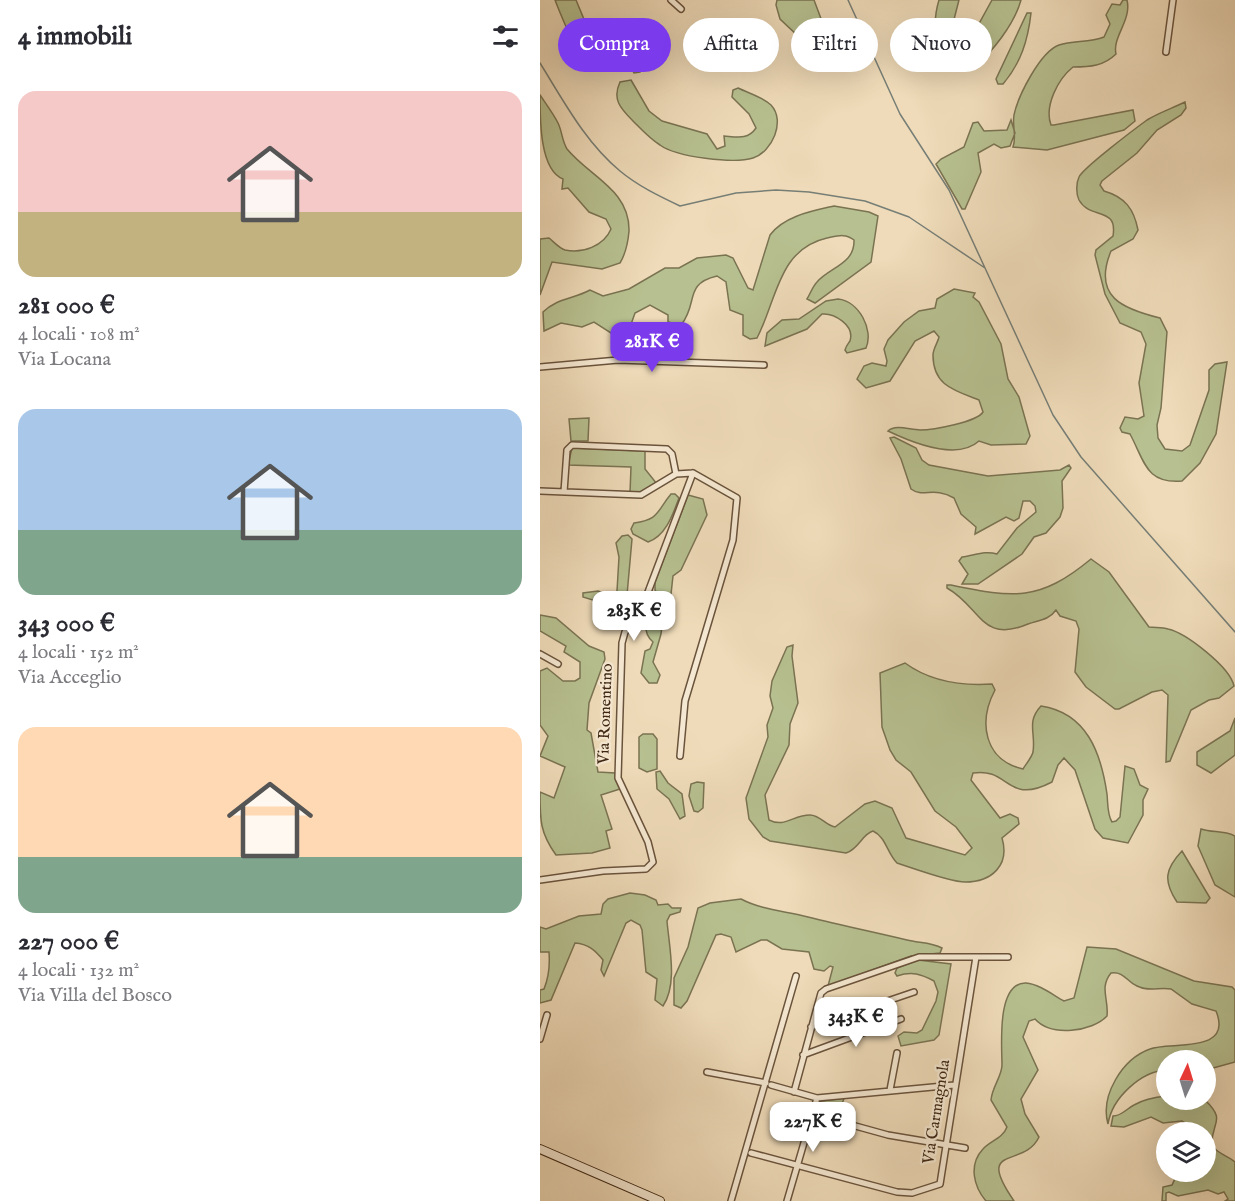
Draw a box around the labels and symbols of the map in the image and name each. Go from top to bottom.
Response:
pin: 281K € [603,322,701,373]
pin: 283K € [585,591,683,642]
street label: Via Romentino [594,663,618,766]
pin: 343K € [807,997,905,1048]
north arrow [1156,1050,1216,1110]
street label: Via Carmagnola [919,1058,955,1167]
pin: 227K € [764,1102,862,1153]

